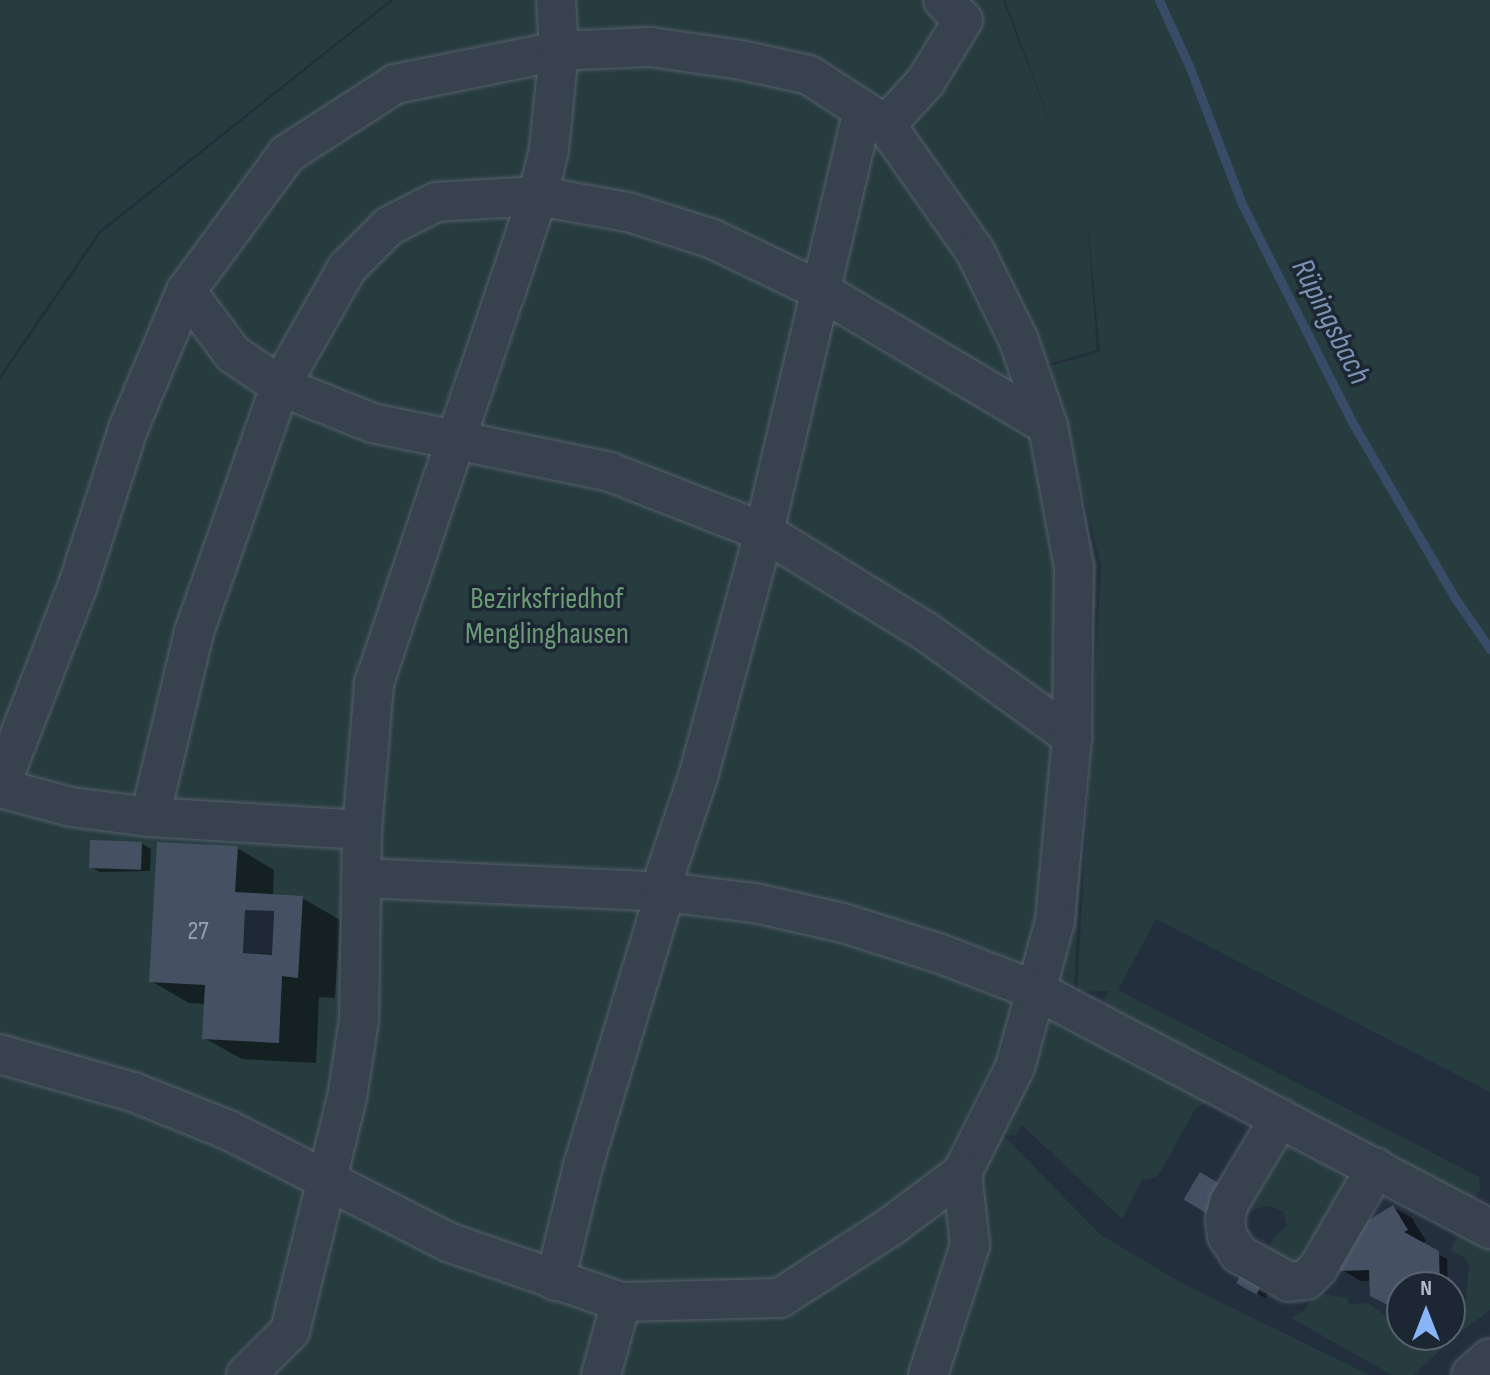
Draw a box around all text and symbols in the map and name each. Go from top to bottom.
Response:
water label: Rüpingsbach [1282,253,1378,391]
park label: Bezirksfriedhof Menglinghausen [465,581,629,652]
house number: 27 [187,916,209,948]
north arrow [1386,1271,1466,1351]
text: N [1420,1275,1432,1302]

